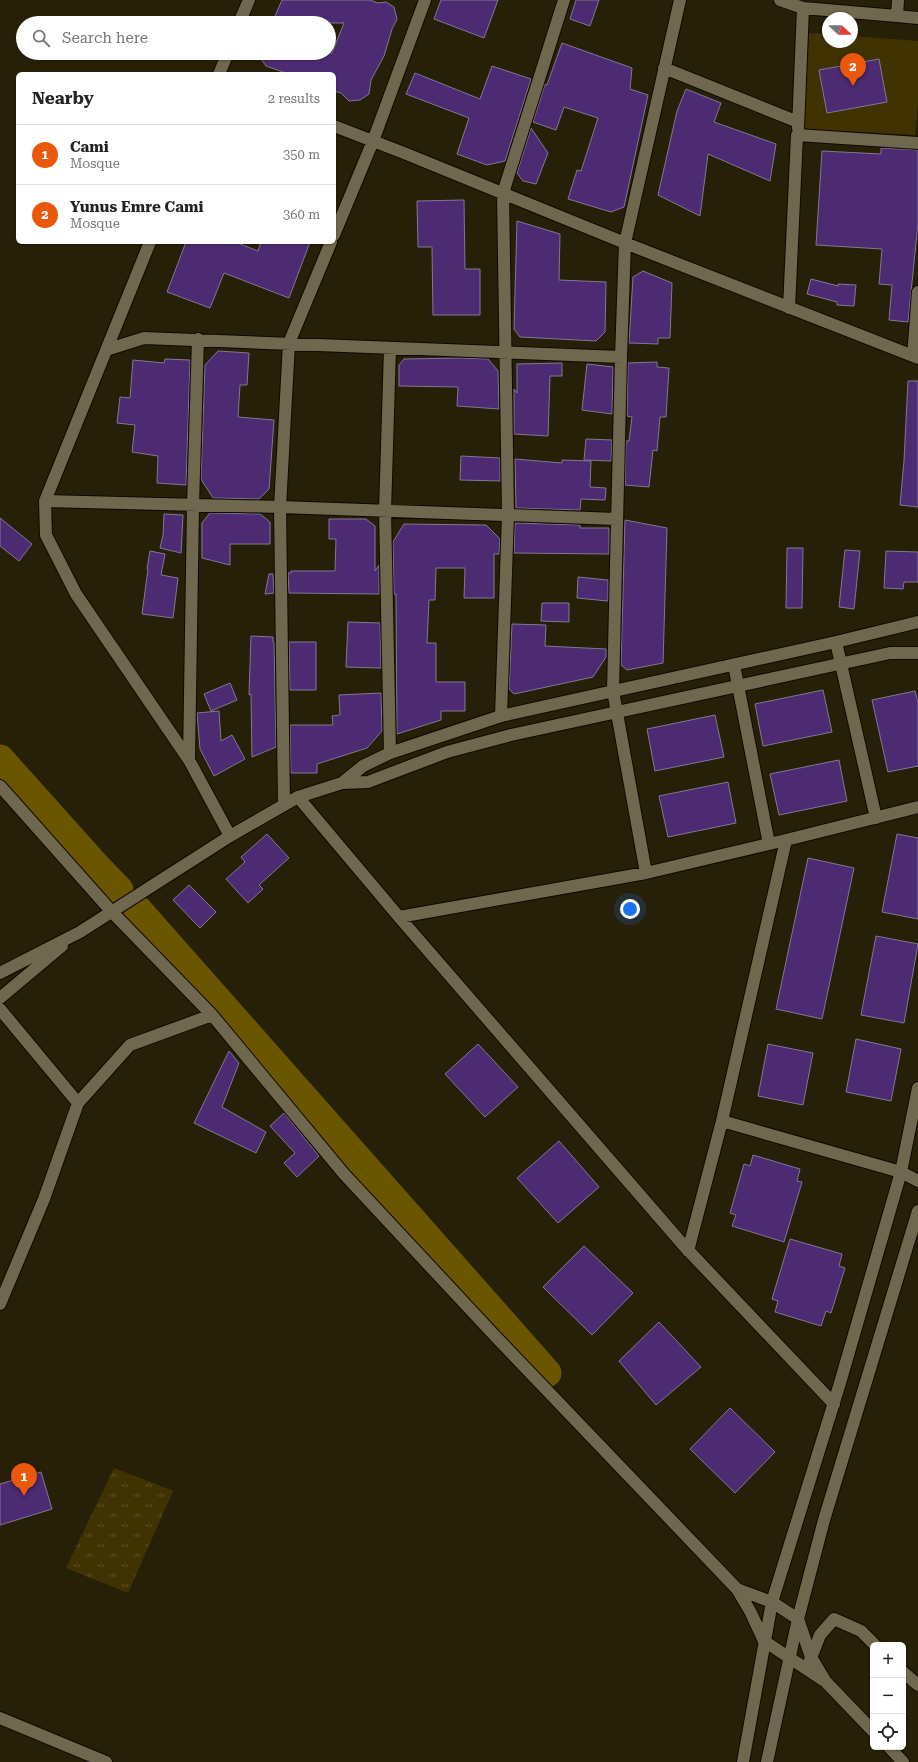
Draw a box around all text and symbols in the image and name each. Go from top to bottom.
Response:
north arrow [822,12,858,48]
search box [16,16,336,60]
icon: search [30,27,52,49]
text: Search here [62,29,148,47]
pin: 2 [840,53,866,86]
text: Nearby [32,88,94,108]
text: 2 results [268,91,320,106]
text: Cami [70,138,109,156]
text: 1 [41,147,49,162]
text: 350 m [283,147,320,162]
text: Mosque [70,156,120,171]
text: Yunus Emre Cami [70,198,203,216]
text: 2 [41,207,49,222]
text: 360 m [283,207,320,222]
text: Mosque [70,216,120,231]
your location [620,899,640,919]
pin: 1 [11,1463,37,1496]
map controls [870,1642,906,1750]
button: + [870,1642,906,1678]
button: − [870,1678,906,1714]
button: locate [870,1714,906,1750]

